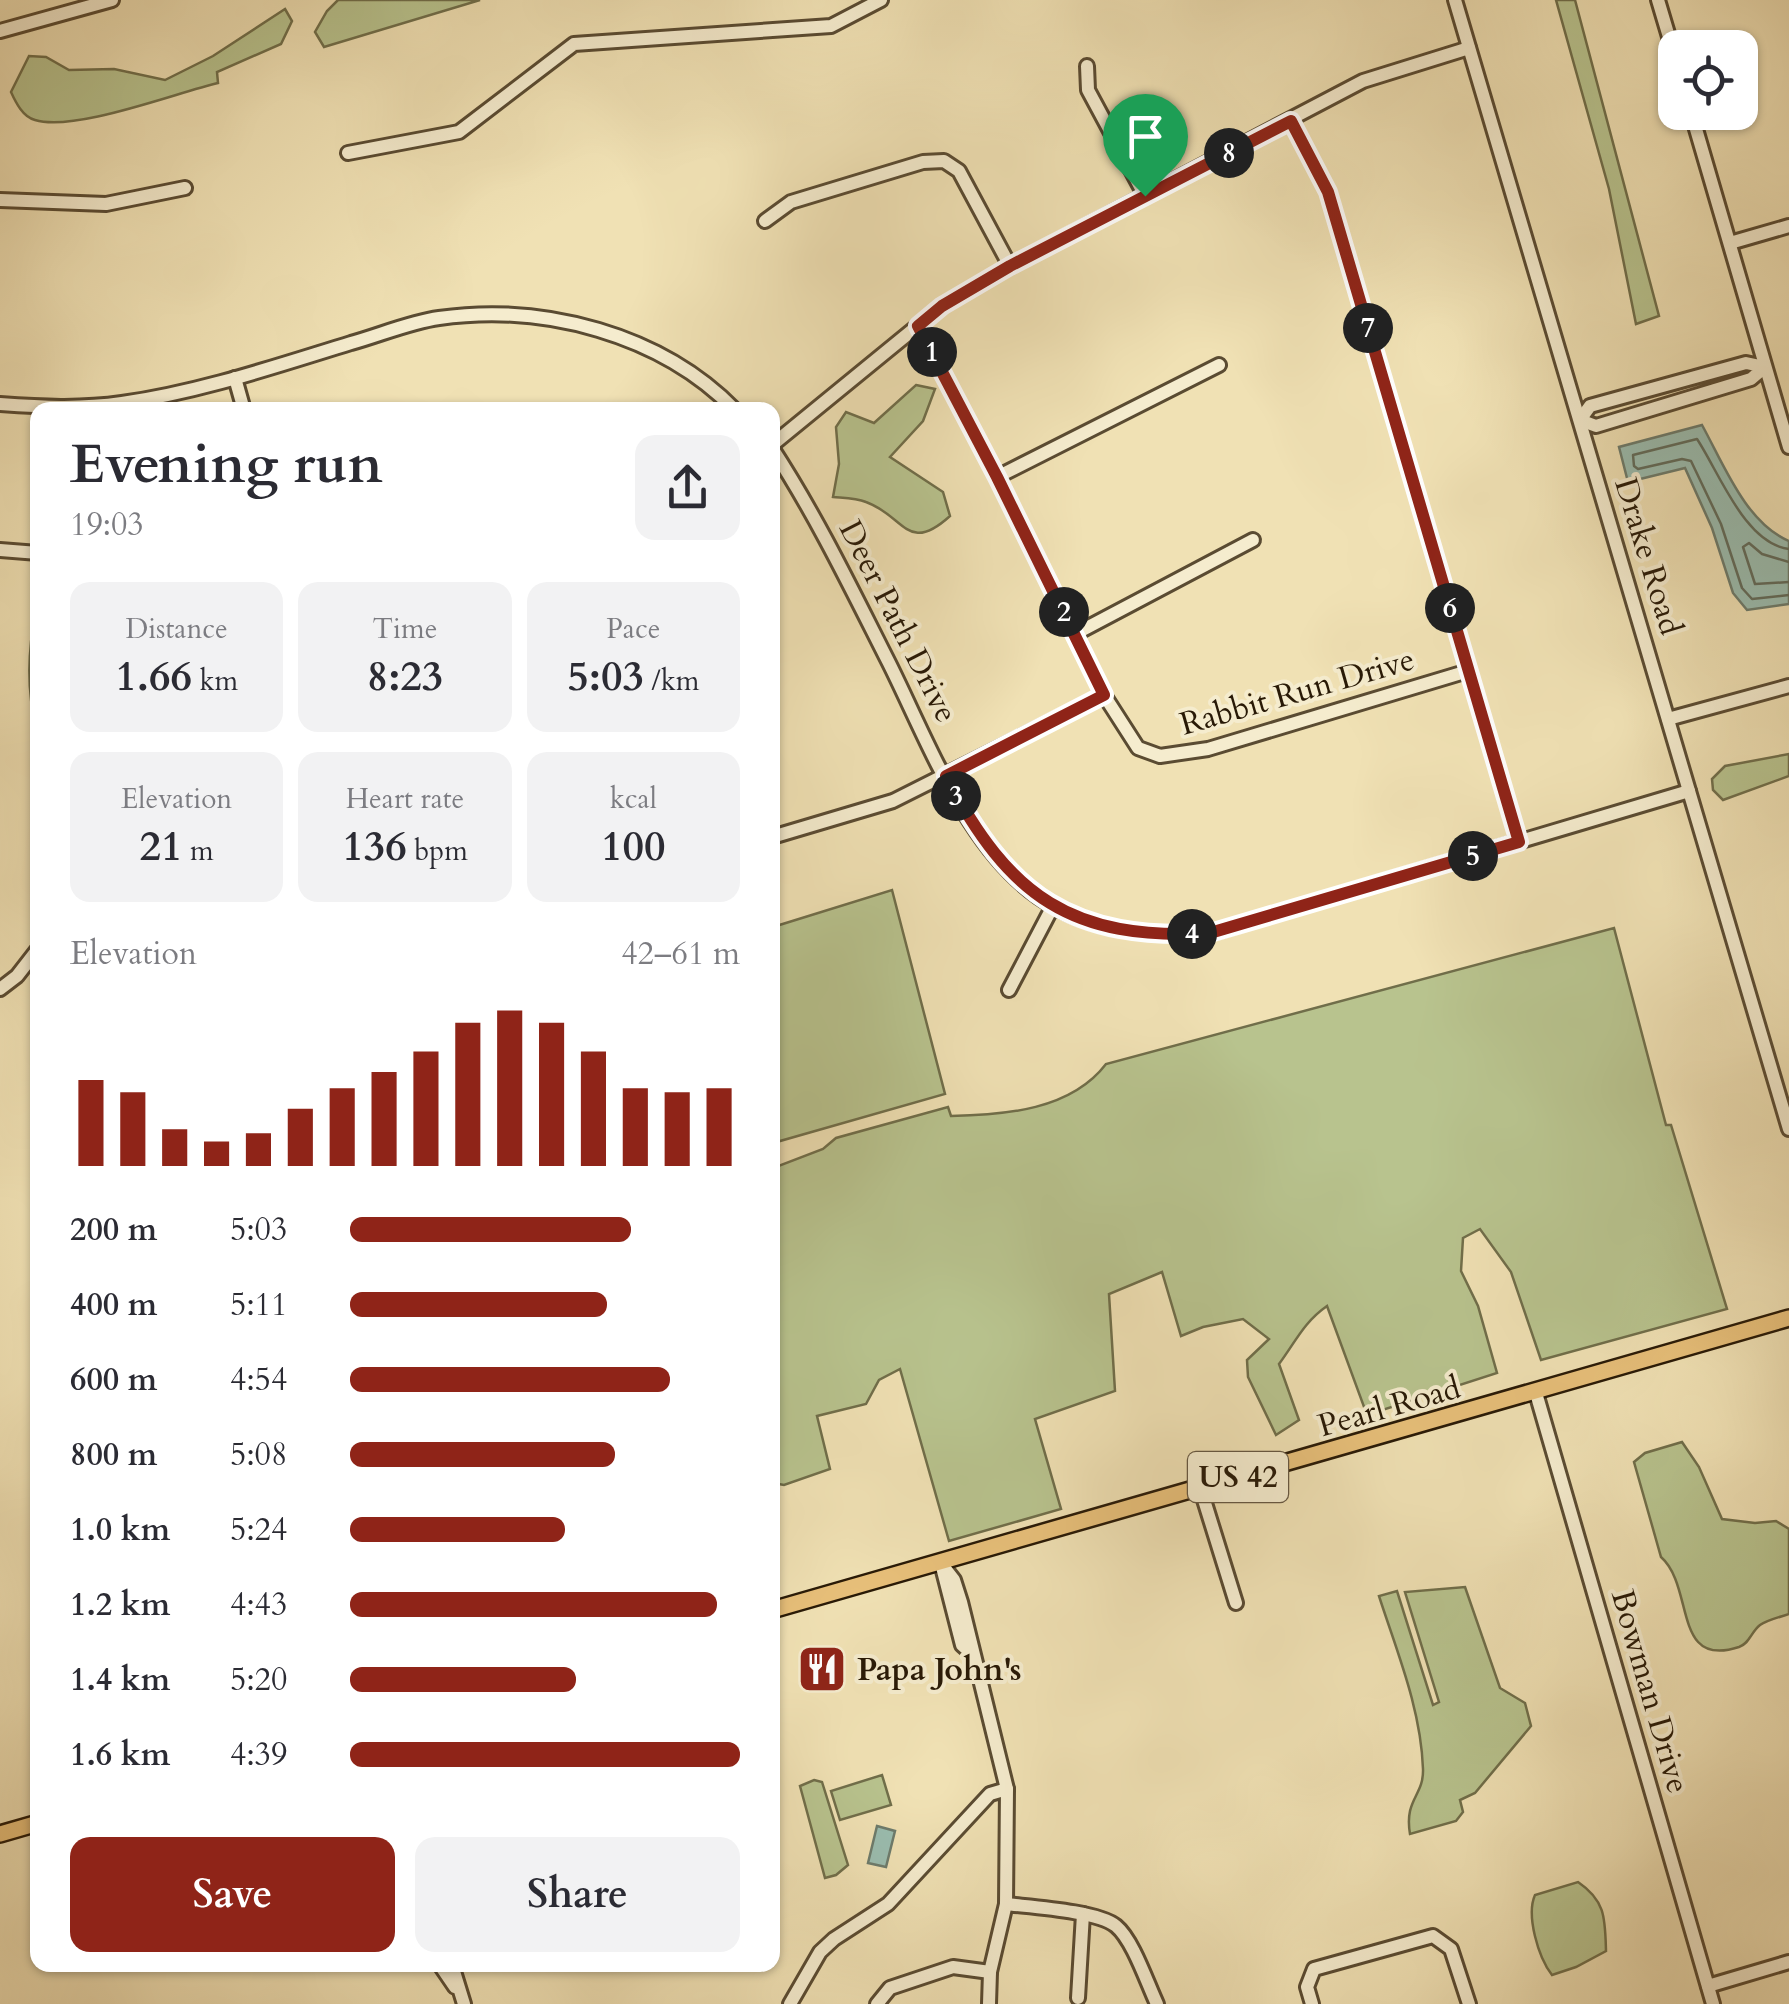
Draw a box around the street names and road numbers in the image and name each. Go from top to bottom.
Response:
street label: Drake Road [1603,472,1693,640]
street label: Deer Path Drive [828,513,968,730]
street label: Rabbit Run Drive [1175,637,1420,746]
street label: Pearl Road [1313,1366,1466,1448]
road number: US 42 [1188,1452,1288,1502]
street label: Bowman Drive [1600,1584,1700,1798]

